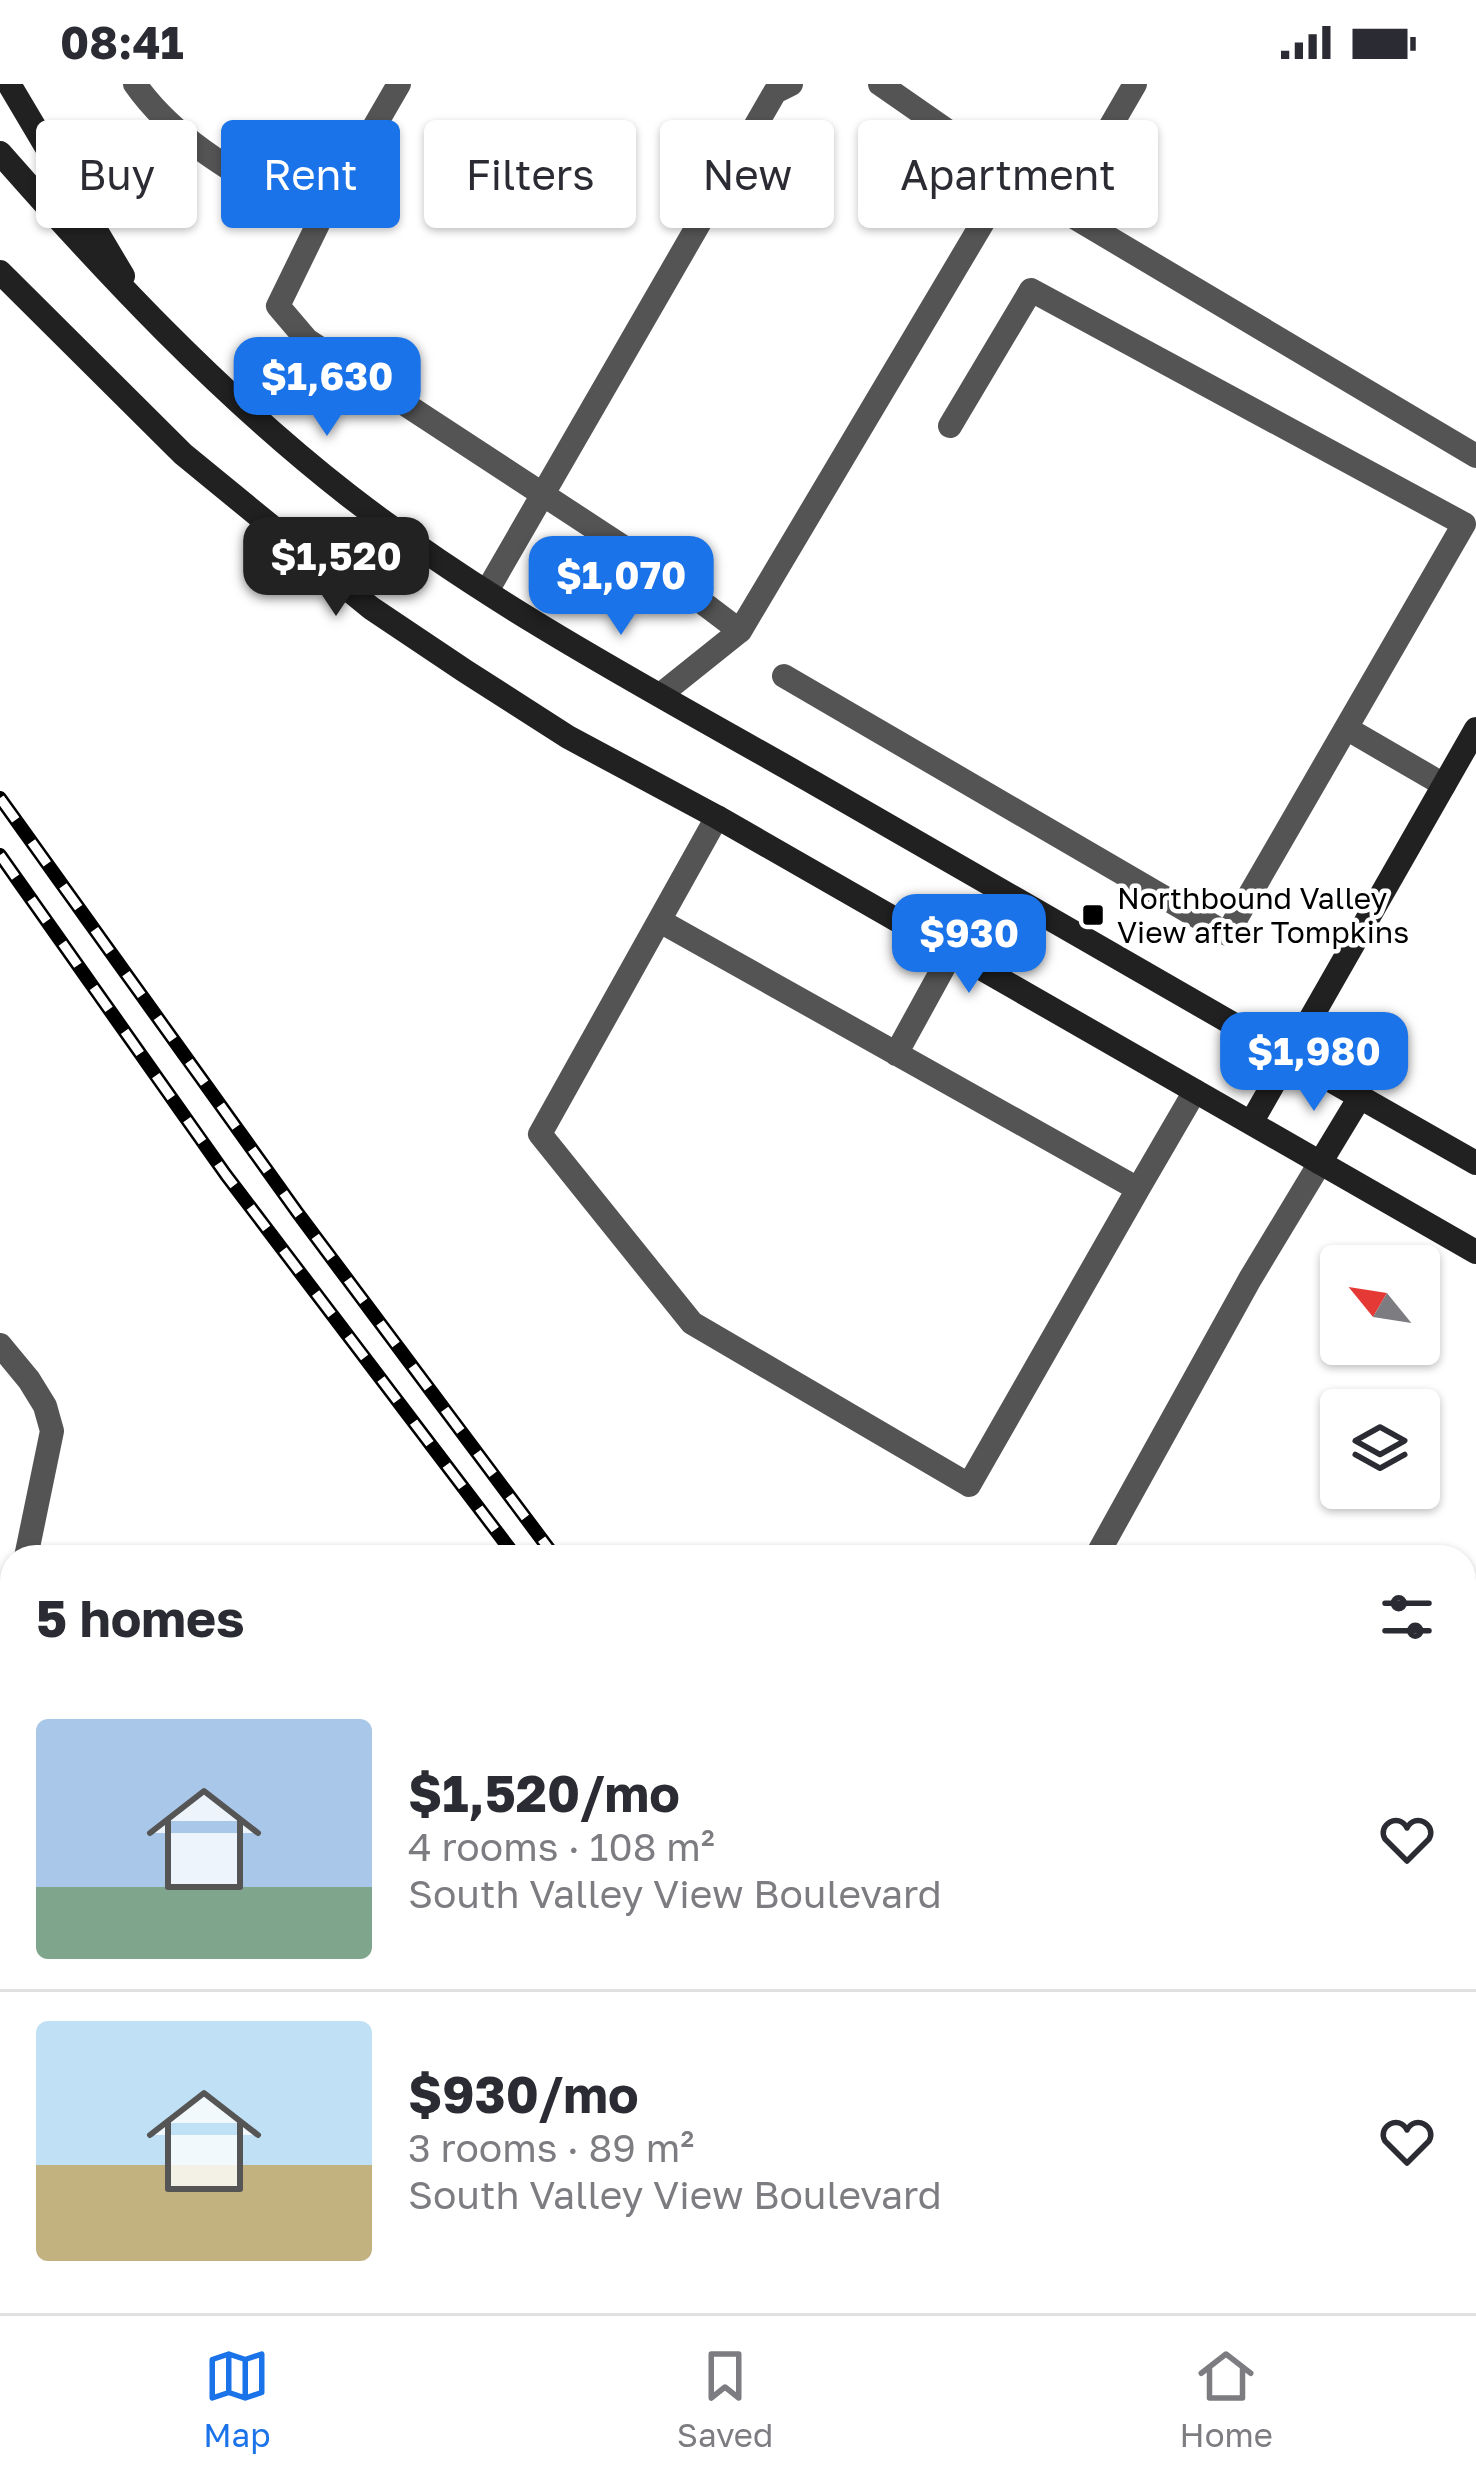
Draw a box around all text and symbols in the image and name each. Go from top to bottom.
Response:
text: 08:41 [60,15,184,69]
chip: Buy [36,120,197,228]
chip: Rent [221,120,400,228]
chip: Filters [424,120,636,228]
chip: New [660,120,834,228]
chip: Apartment [858,120,1158,228]
pin: $1,630 [229,337,425,439]
text: $1,630 [261,352,393,399]
pin: $1,520 [238,517,434,619]
text: $1,520 [270,532,402,579]
pin: $1,070 [523,536,719,638]
text: $1,070 [556,551,686,598]
place label: Northbound Valley View after Tompkins [1117,880,1409,950]
pin: $930 [898,894,1040,996]
marker: Northbound Valley View after Tompkins [1080,902,1106,928]
text: $930 [919,909,1019,956]
pin: $1,980 [1216,1012,1412,1114]
text: $1,980 [1247,1027,1381,1074]
north arrow [1320,1245,1440,1365]
map controls [1320,1245,1440,1509]
button: layers [1320,1389,1440,1509]
icon: filters [1374,1584,1440,1650]
text: 5 homes [36,1587,245,1648]
text: $1,520/mo [408,1762,680,1823]
icon: home [132,1767,276,1911]
icon: heart [1374,1806,1440,1872]
text: 4 rooms · 108 m² [408,1823,715,1870]
text: South Valley View Boulevard [408,1870,942,1917]
text: $930/mo [408,2063,639,2124]
icon: home [132,2069,276,2213]
icon: heart [1374,2108,1440,2174]
text: 3 rooms · 89 m² [408,2124,694,2171]
text: South Valley View Boulevard [408,2171,942,2218]
tab: Map [203,2343,271,2454]
tab: Saved [677,2343,773,2454]
tab: Home [1180,2343,1273,2454]

